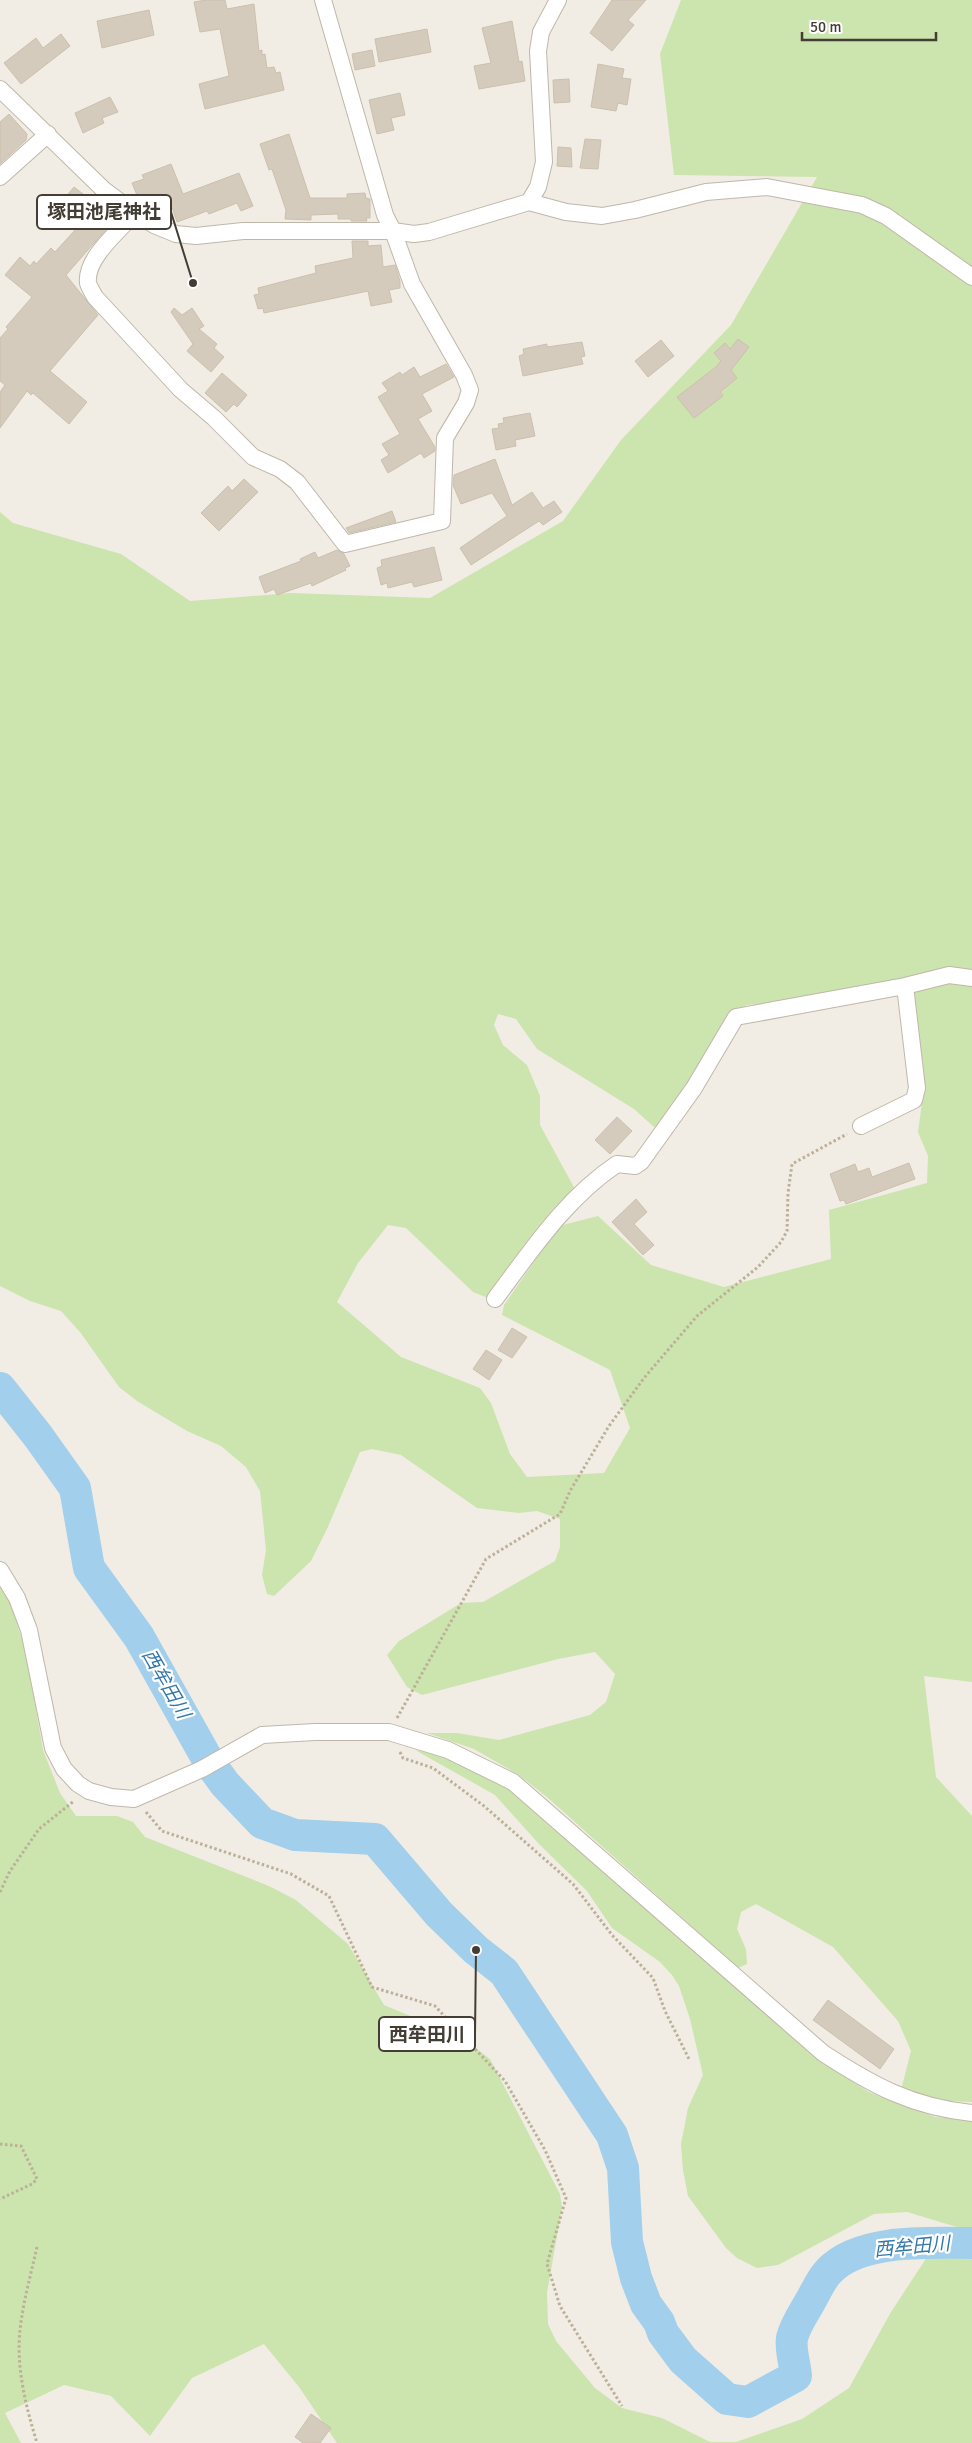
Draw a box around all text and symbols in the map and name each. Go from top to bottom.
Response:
scale bar [802,10,936,42]
text: 50 m [810,18,841,36]
callout: 塚田池尾神社 [37,195,171,229]
text: 塚田池尾神社 [47,200,161,224]
water label: 西牟田川 [137,1645,196,1725]
callout: 西牟田川 [379,2017,475,2051]
text: 西牟田川 [389,2023,465,2047]
water label: 西牟田川 [873,2232,953,2262]

